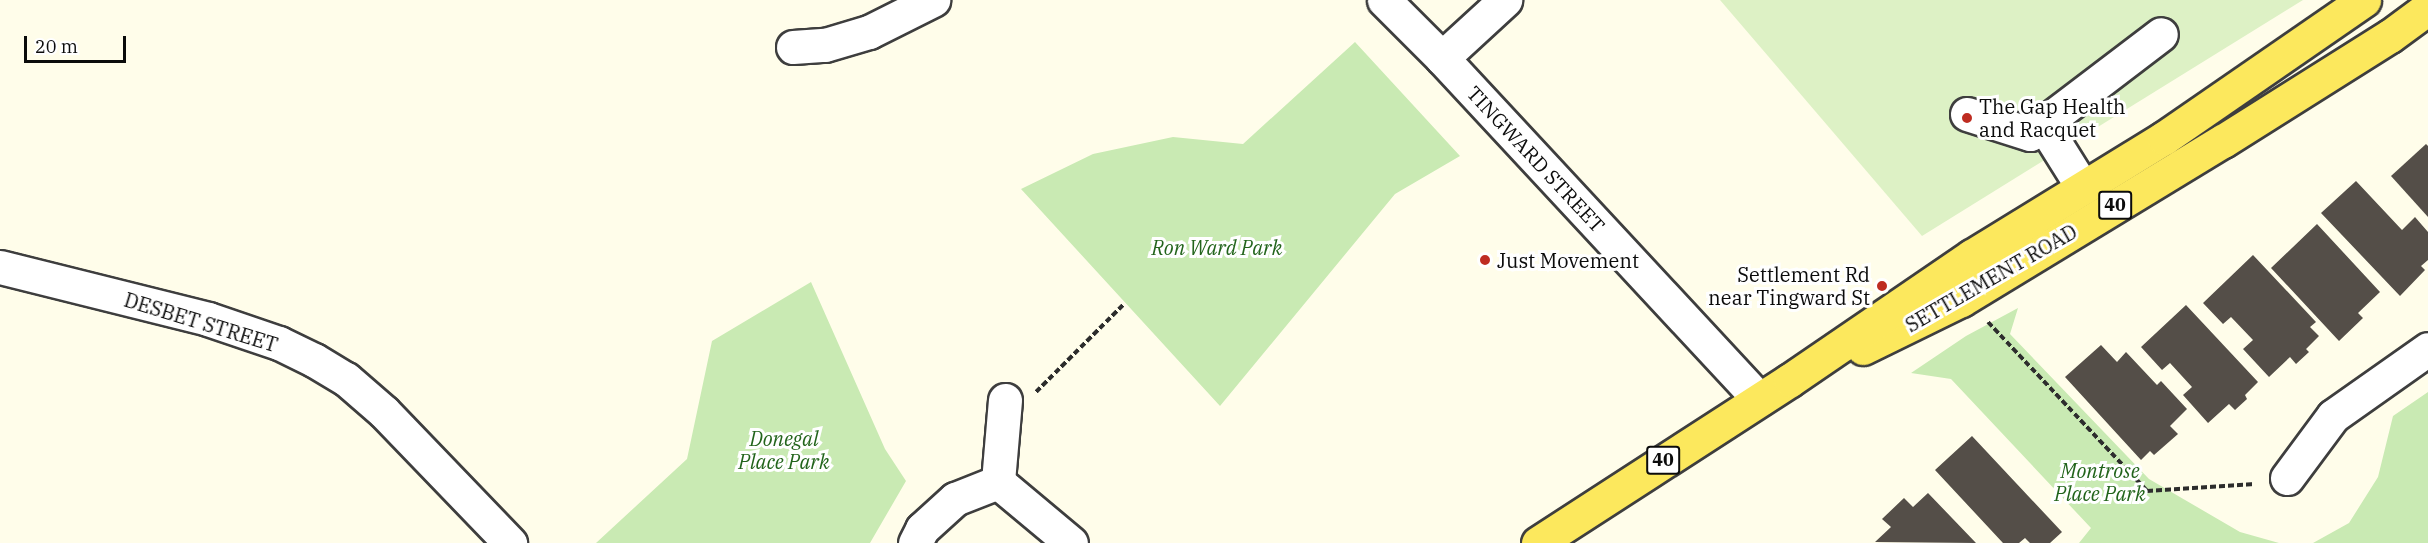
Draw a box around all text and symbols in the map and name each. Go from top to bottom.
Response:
scale bar [27,24,129,62]
text: 20 m [35,35,78,58]
street label: TINGWARD STREET [1462,81,1610,237]
place label: The Gap Health and Racquet [1979,94,2125,141]
marker: The Gap Health and Racquet [1960,111,1974,125]
road number: 40 [2097,190,2133,220]
street label: SETTLEMENT ROAD [1901,219,2081,337]
park label: Ron Ward Park [1152,235,1282,259]
place label: Just Movement [1497,248,1639,272]
marker: Just Movement [1478,253,1492,267]
place label: Settlement Rd near Tingward St [1708,262,1870,309]
marker: Settlement Rd near Tingward St [1875,279,1889,293]
street label: DESBET STREET [121,287,281,357]
park label: Donegal Place Park [738,427,830,474]
road number: 40 [1645,445,1681,475]
park label: Montrose Place Park [2054,459,2146,506]

